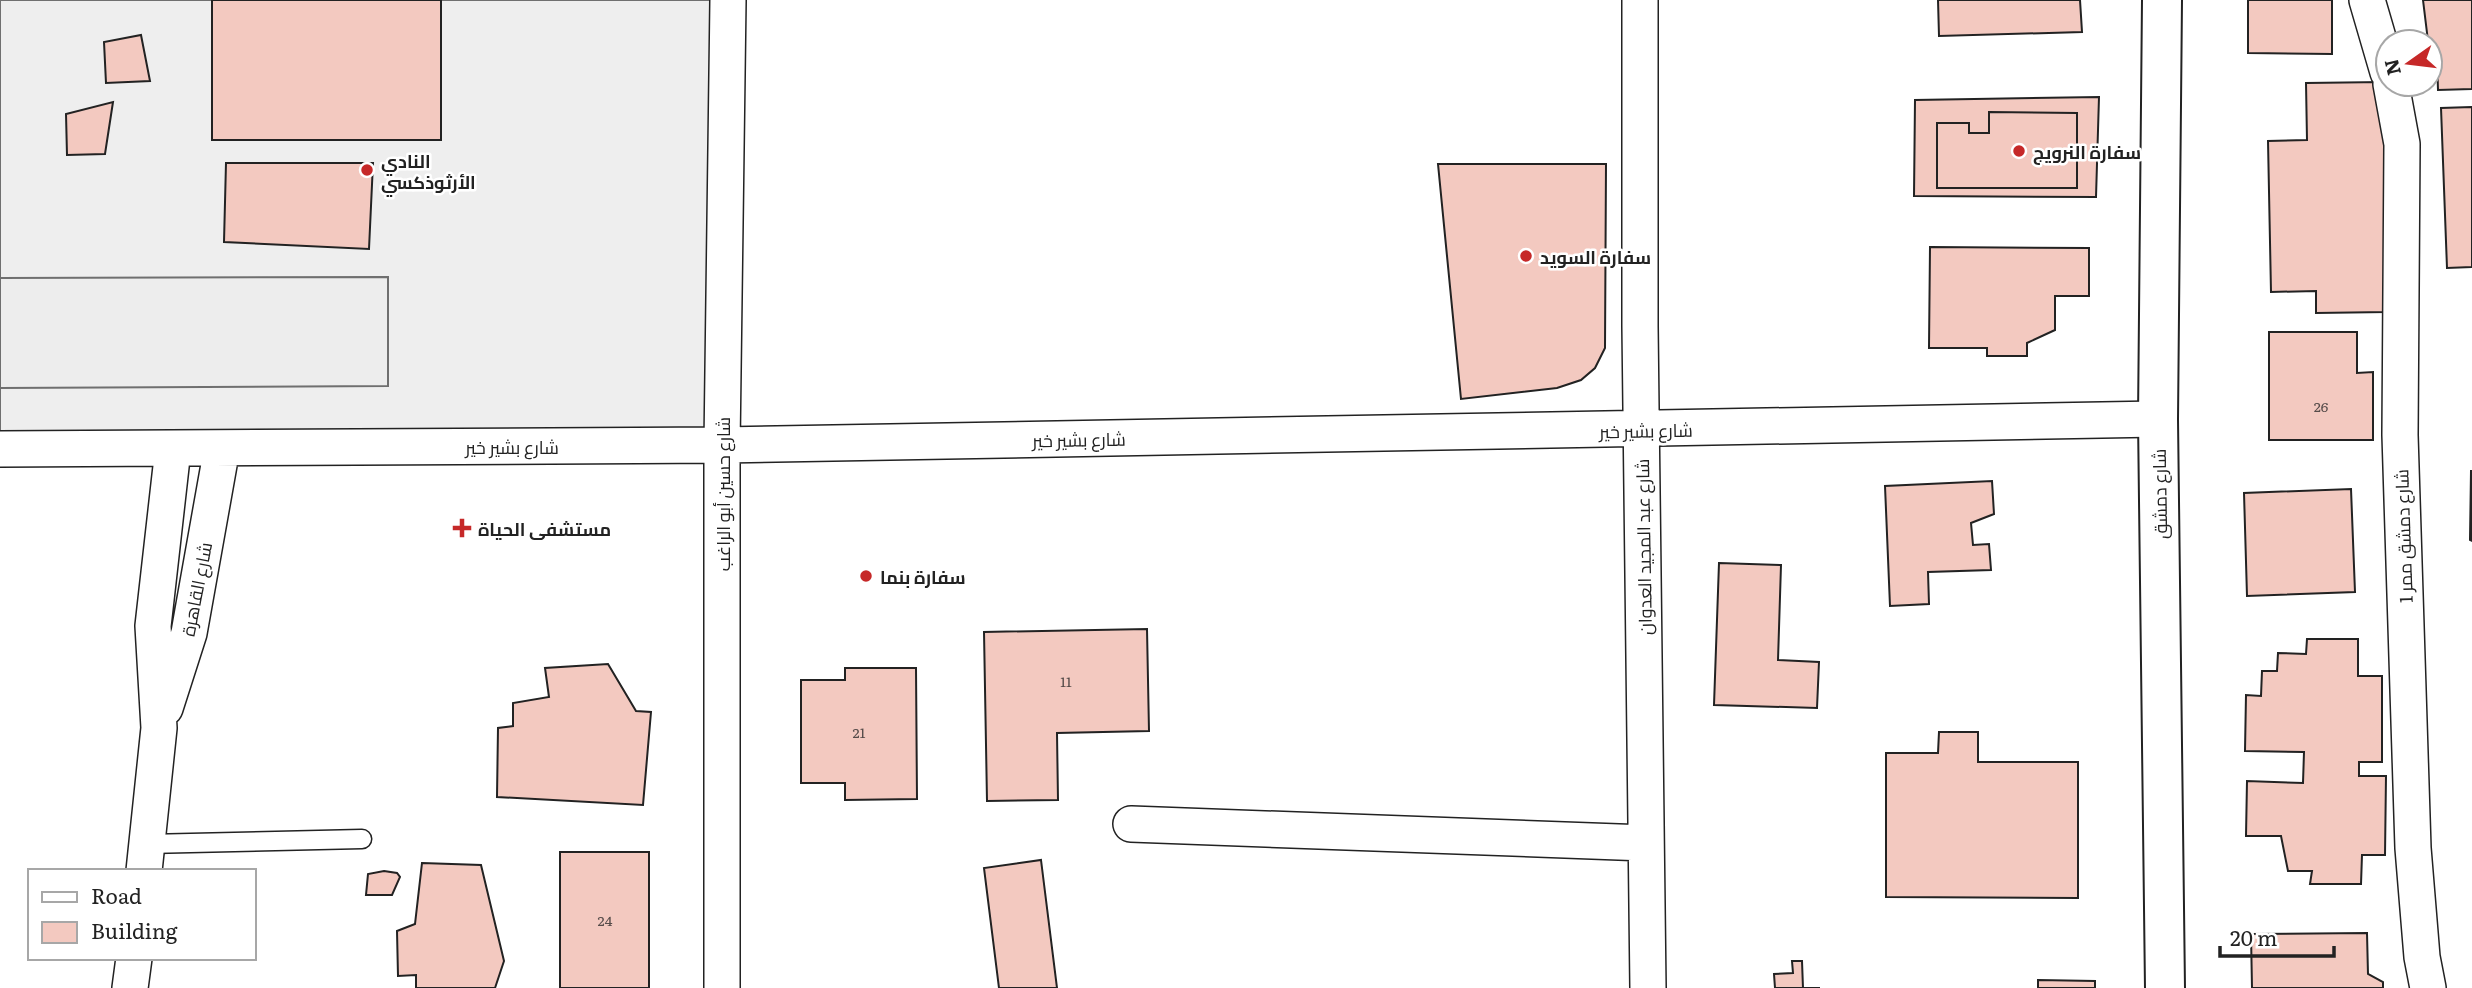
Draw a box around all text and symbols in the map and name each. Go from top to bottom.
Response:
north arrow [2374,28,2444,98]
text: N [2376,56,2407,78]
place label: سفارة النرويج [2033,138,2141,165]
marker: سفارة النرويج [2011,143,2027,159]
place label: النادي الأرثوذكسي [381,147,476,197]
marker: النادي الأرثوذكسي [359,162,375,178]
place label: سفارة السويد [1540,243,1651,270]
marker: سفارة السويد [1518,248,1534,264]
house number: 26 [2314,396,2329,416]
street label: شارع بشير خير [1598,416,1693,444]
street label: شارع حسين أبو الراغب [709,417,736,571]
street label: شارع بشير خير [1031,425,1126,453]
street label: شارع بشير خير [464,433,559,460]
street label: شارع دمشق [2145,449,2173,539]
street label: شارع عبد المجيد العدوان [1628,459,1658,635]
street label: شارع دمشق ممر 1 [2387,469,2419,603]
place label: مستشفى الحياة [478,515,611,542]
marker: مستشفى الحياة [452,518,472,538]
street label: شارع القاهرة [174,540,218,638]
place label: سفارة بنما [880,563,966,590]
marker: سفارة بنما [858,568,874,584]
house number: 11 [1060,671,1072,691]
house number: 21 [853,722,866,742]
legend [28,869,256,960]
text: Road [91,879,142,910]
house number: 24 [598,910,613,930]
text: Building [91,914,178,945]
scale bar [2220,914,2334,958]
text: 20 m [2230,921,2277,952]

